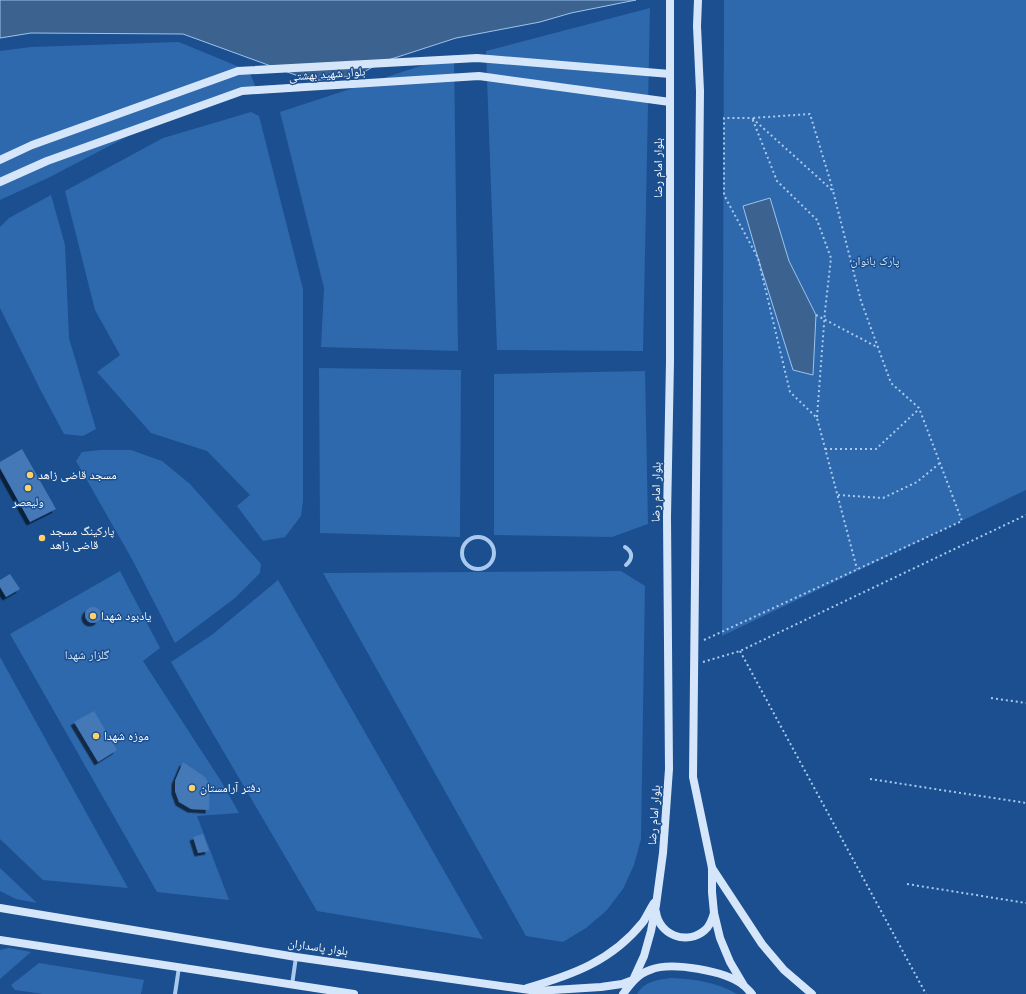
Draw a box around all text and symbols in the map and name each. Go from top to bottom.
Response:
street label: بلوار شهید بهشتی [288,63,366,84]
street label: بلوار امام رضا [650,138,666,198]
park label: پارک بانوان [851,253,900,268]
street label: بلوار امام رضا [647,462,665,522]
place label: مسجد قاضی زاهد [38,467,117,482]
marker: مسجد قاضی زاهد [25,470,35,480]
marker: ولیعصر [23,483,33,493]
place label: ولیعصر [11,494,44,509]
place label: پارکینگ مسجد قاضی زاهد [50,523,115,552]
marker: پارکینگ مسجد قاضی زاهد [37,533,47,543]
place label: یادبود شهدا [101,608,152,623]
marker: یادبود شهدا [88,611,98,621]
park label: گلزار شهدا [65,647,109,662]
place label: موزه شهدا [104,728,149,743]
marker: موزه شهدا [91,731,101,741]
place label: دفتر آرامستان [200,780,261,795]
marker: دفتر آرامستان [187,783,197,793]
street label: بلوار امام رضا [644,784,664,846]
street label: بلوار پاسداران [287,935,349,959]

